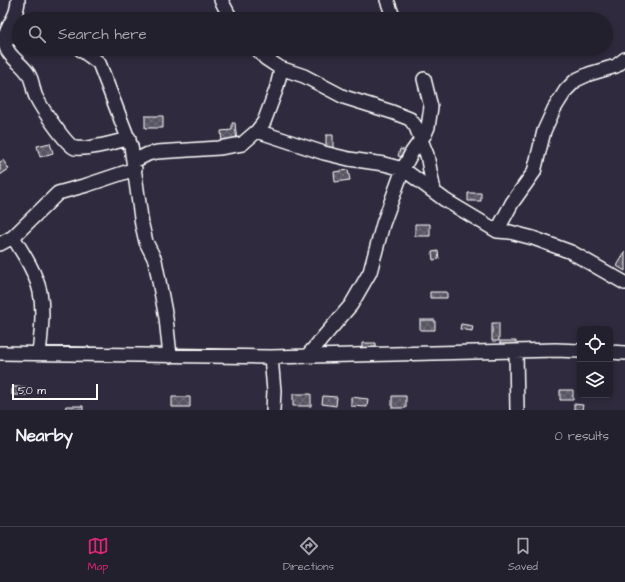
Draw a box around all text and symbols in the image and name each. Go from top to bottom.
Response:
search box [12,12,613,56]
icon: search [26,23,48,45]
text: Search here [58,24,147,45]
map controls [577,326,613,398]
button: locate [577,326,613,362]
button: layers [577,362,613,398]
scale bar [12,382,98,401]
text: 50 m [18,383,46,398]
text: Nearby [16,424,73,448]
text: 0 results [554,427,609,445]
tab: Map [87,535,109,574]
tab: Directions [283,535,334,574]
tab: Saved [508,535,538,574]

